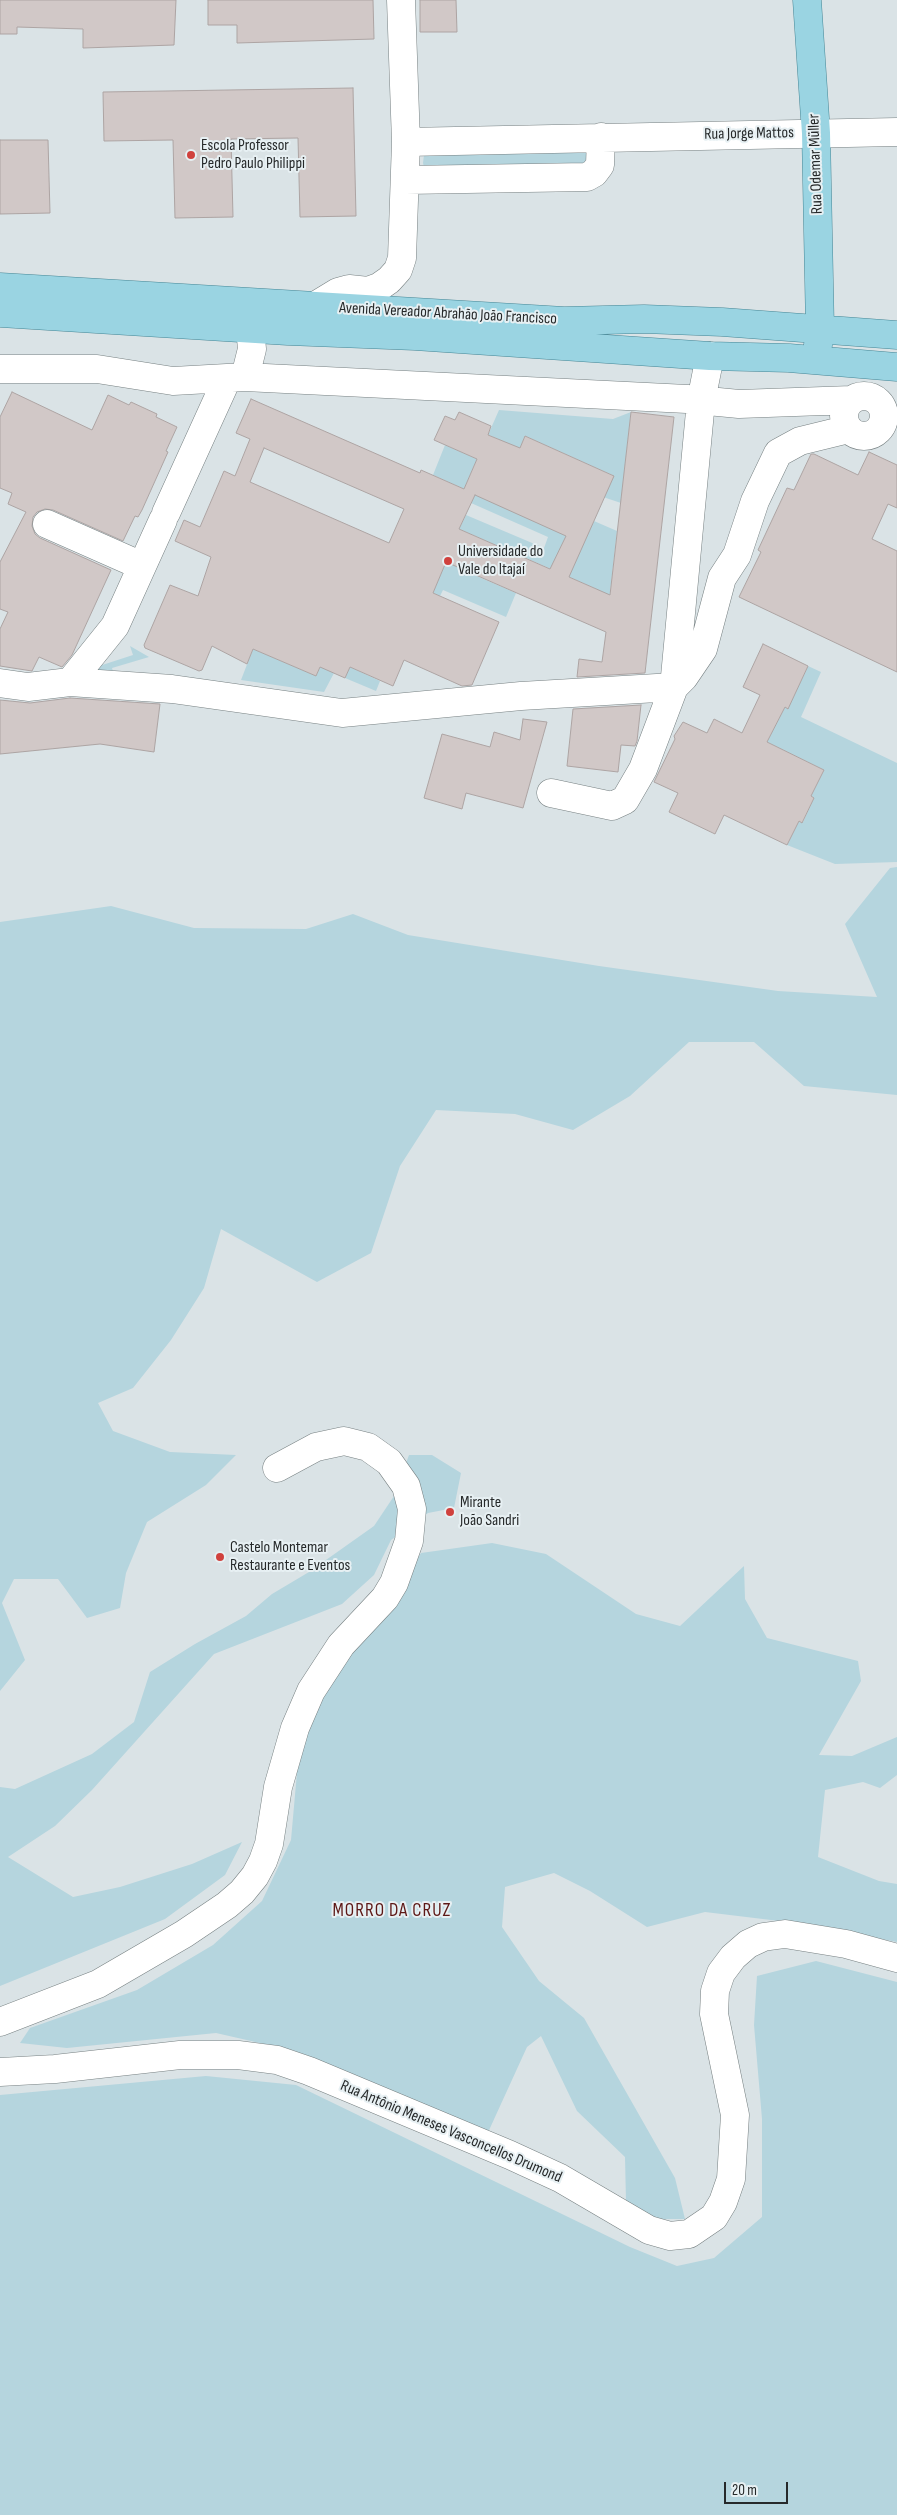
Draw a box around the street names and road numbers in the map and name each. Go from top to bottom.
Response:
street label: Rua Odemar Müller [805,113,827,215]
street label: Rua Jorge Mattos [704,124,794,144]
street label: Avenida Vereador Abrahão João Francisco [339,299,557,329]
street label: Rua Antônio Meneses Vasconcellos Drumond [337,2077,565,2187]

